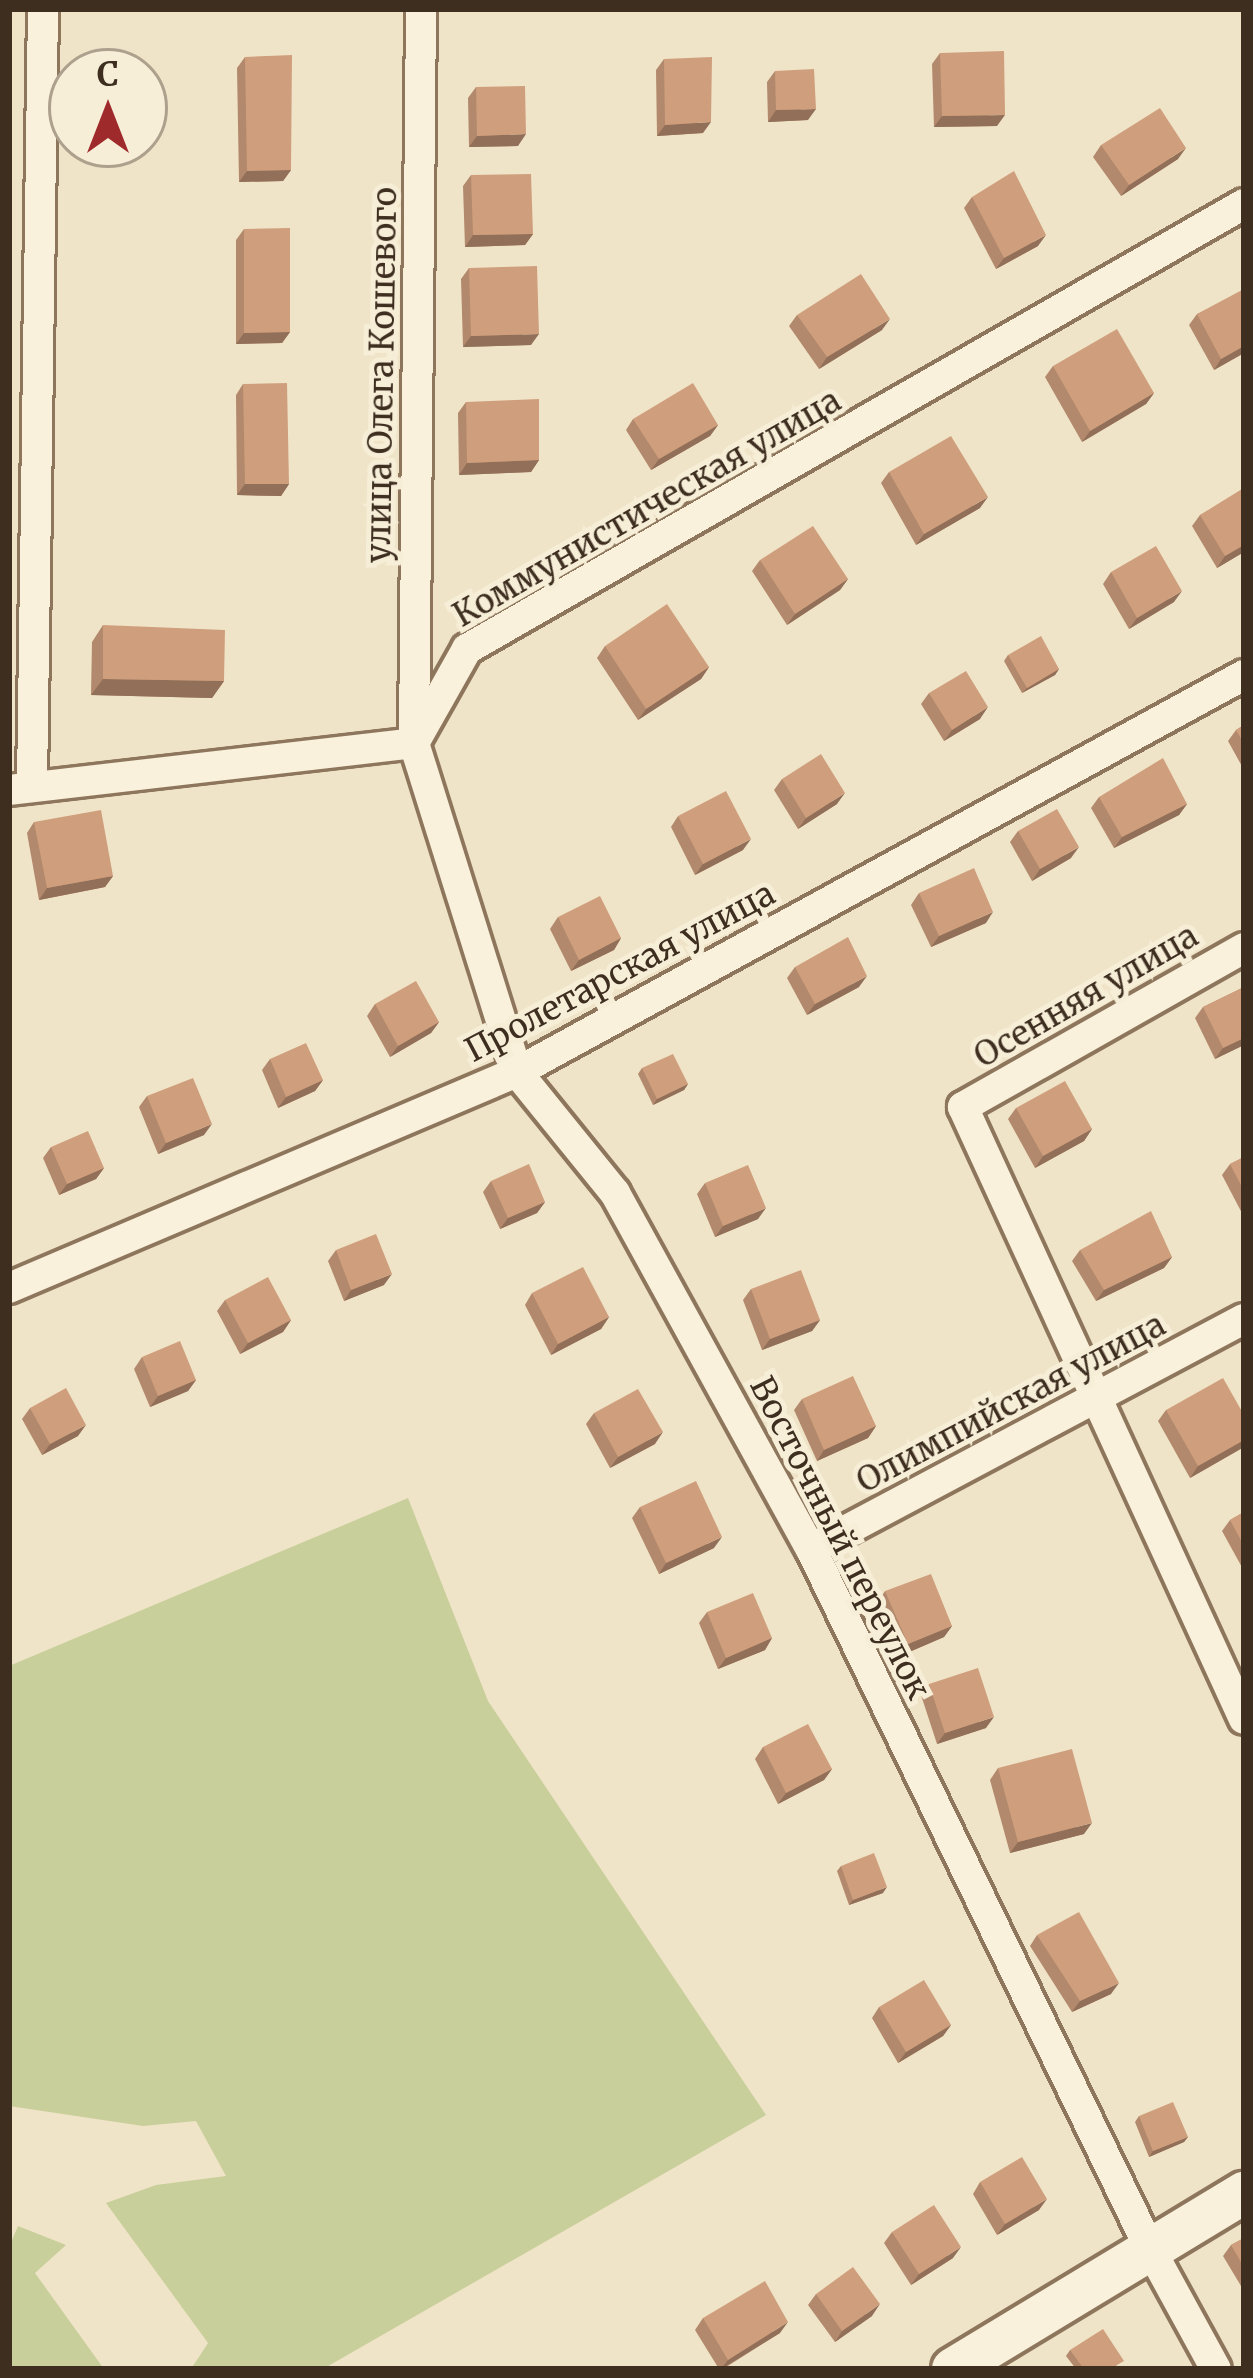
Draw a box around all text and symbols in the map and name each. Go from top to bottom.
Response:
north arrow [48,48,168,168]
text: С [97,54,119,95]
street label: улица Олега Кошевого [359,187,405,563]
street label: Коммунистическая улица [446,381,848,635]
street label: Пролетарская улица [459,874,781,1070]
street label: Осенняя улица [967,916,1205,1076]
street label: Олимпийская улица [850,1305,1172,1501]
street label: Восточный переулок [741,1370,939,1706]

